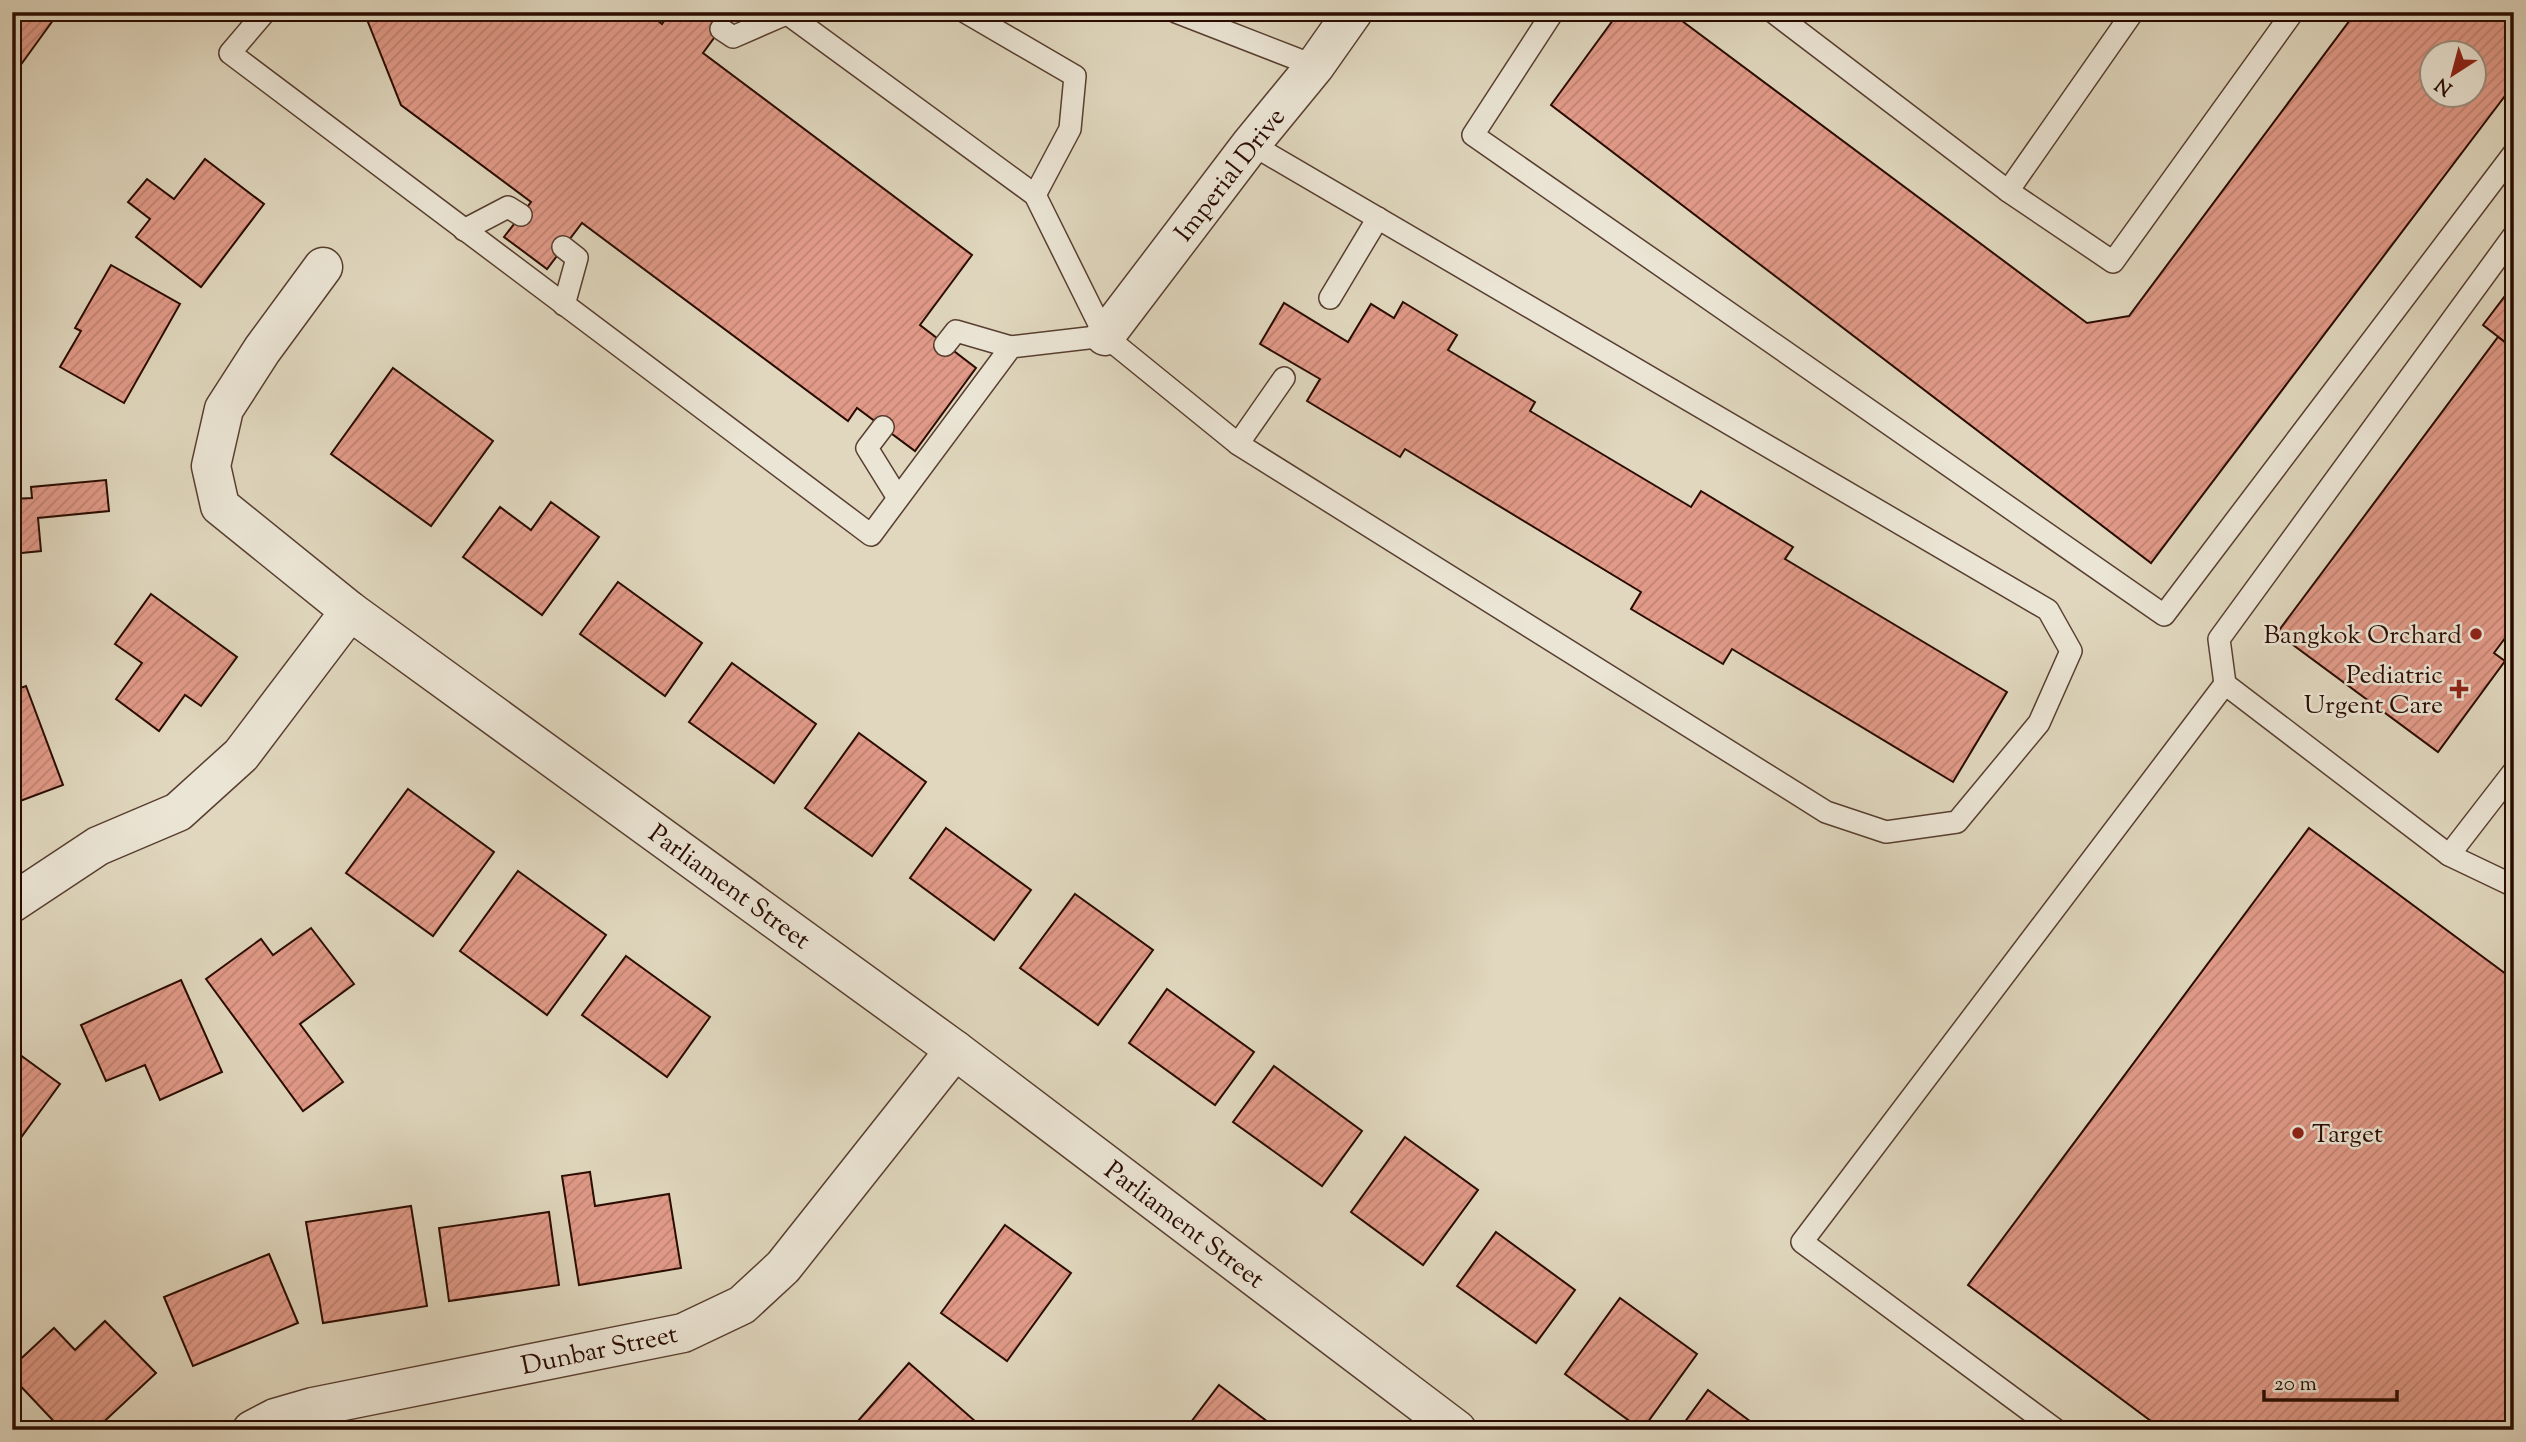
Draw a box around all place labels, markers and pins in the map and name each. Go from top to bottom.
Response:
place label: Bangkok Orchard [2263,618,2462,655]
marker: Bangkok Orchard [2468,626,2484,642]
place label: Pediatric Urgent Care [2304,658,2443,725]
marker: Pediatric Urgent Care [2449,679,2469,699]
place label: Target [2312,1117,2383,1154]
marker: Target [2290,1125,2306,1141]

